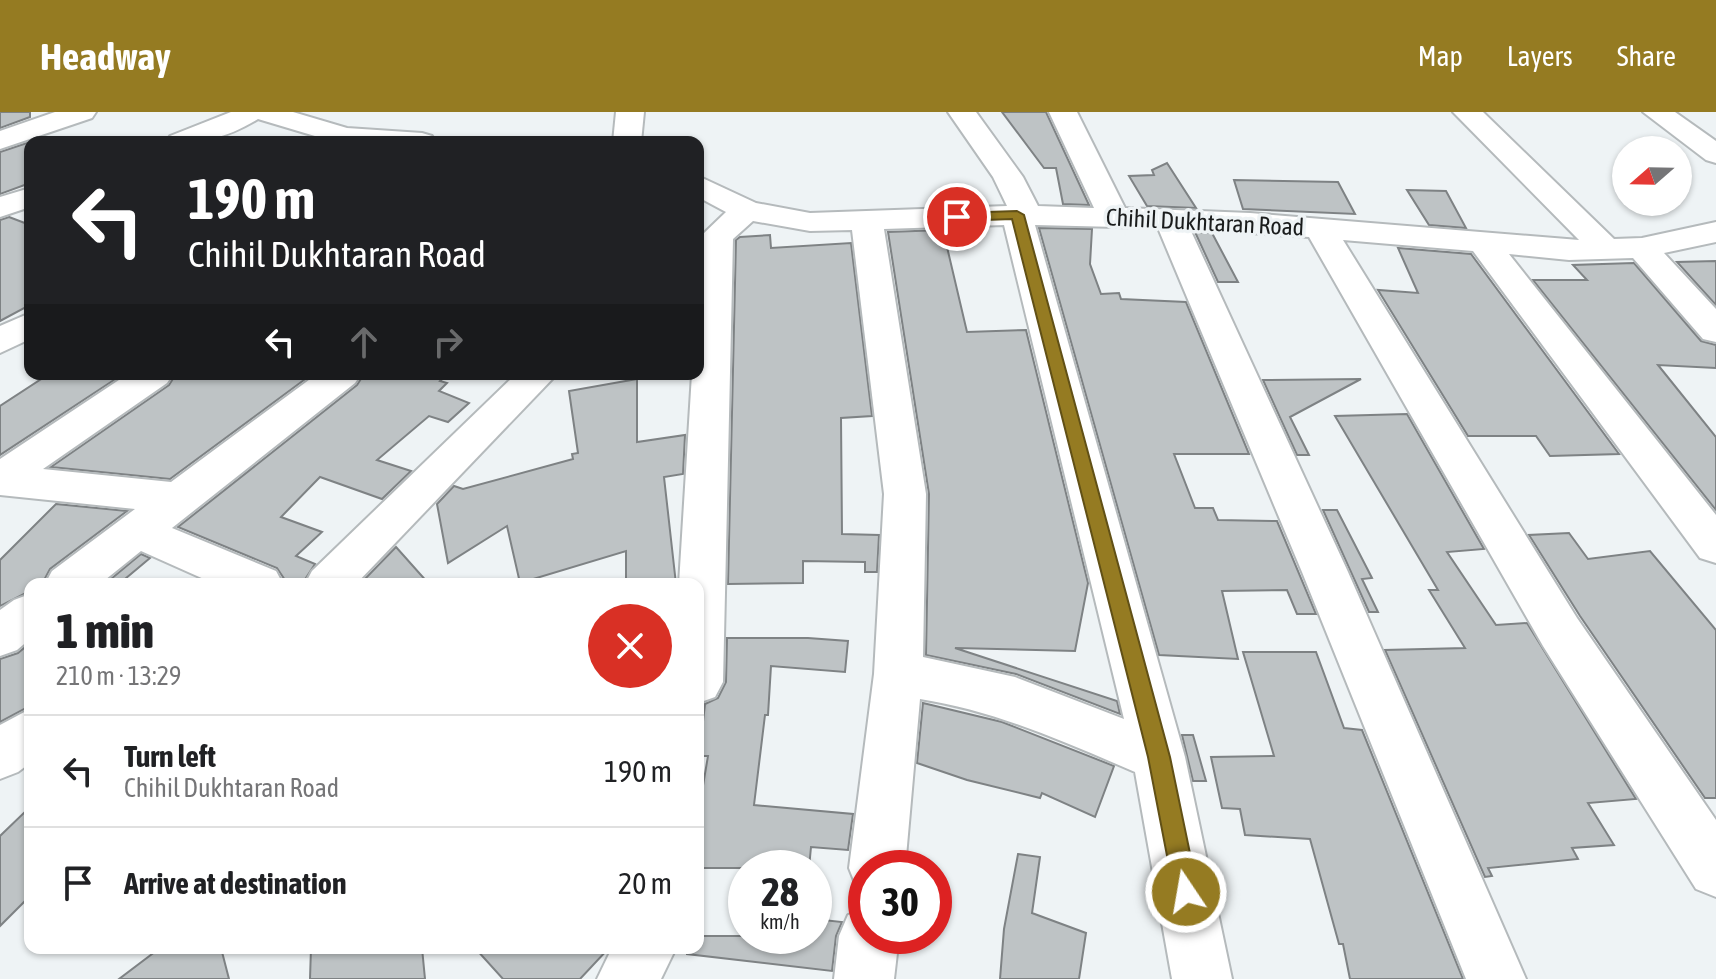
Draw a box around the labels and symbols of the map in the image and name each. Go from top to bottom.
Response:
north arrow [1612,136,1692,216]
pin [923,183,991,251]
street label: Chihil Dukhtaran Road [1105,203,1305,241]
speed limit sign: 30 [848,850,952,954]
position arrow [1144,850,1228,934]

